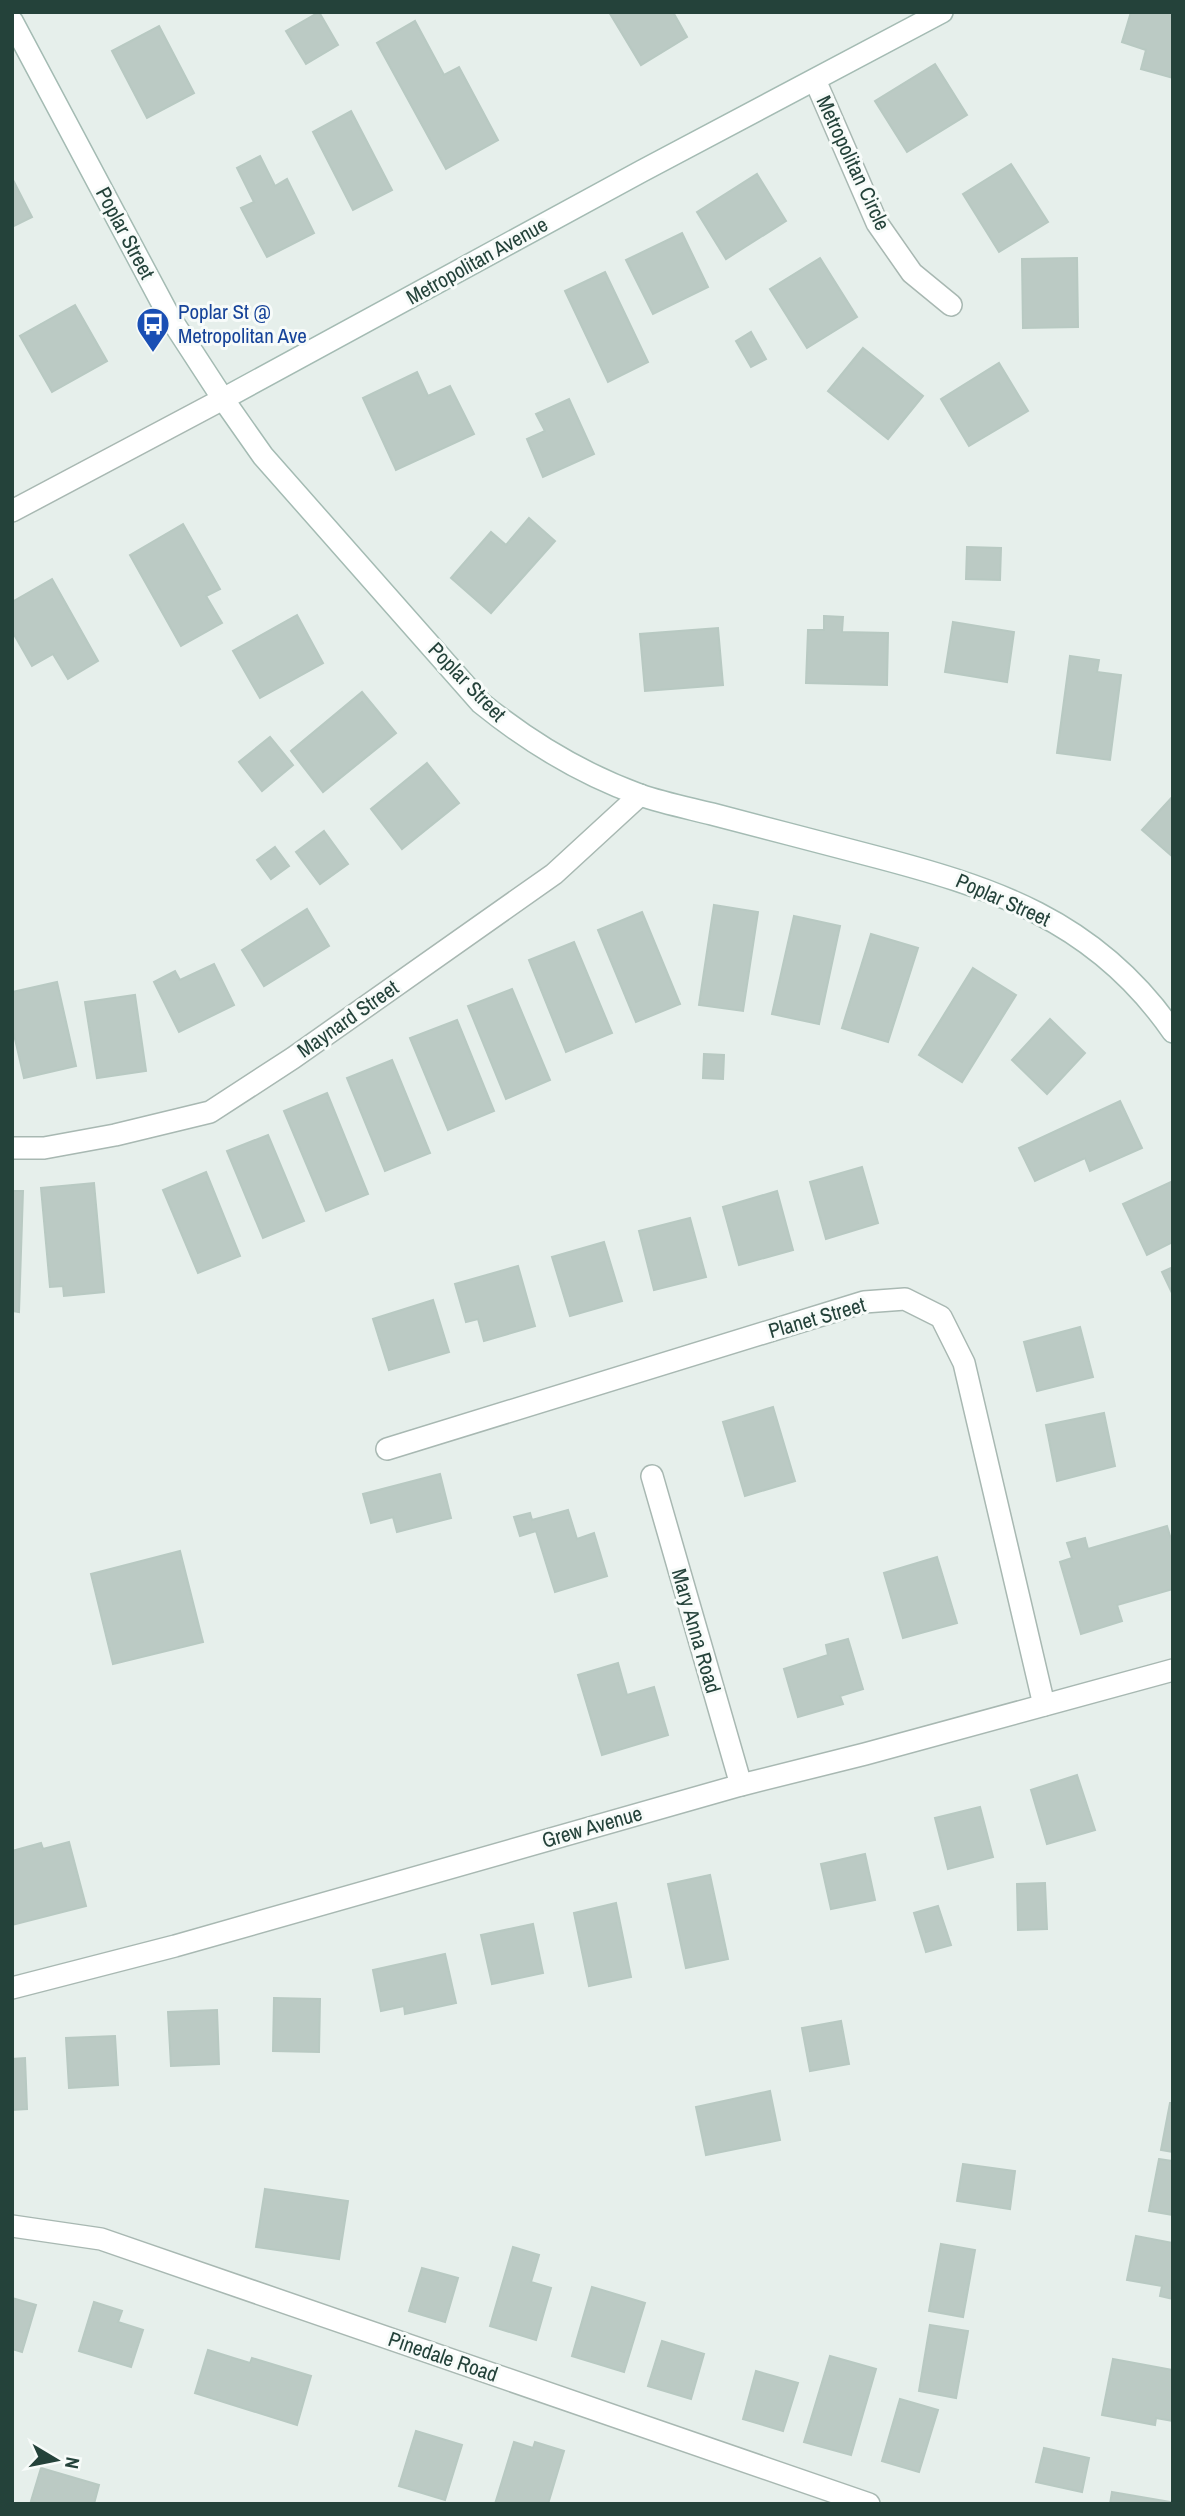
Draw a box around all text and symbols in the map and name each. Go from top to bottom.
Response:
street label: Metropolitan Circle [810,91,897,235]
street label: Poplar Street [89,182,162,284]
street label: Metropolitan Avenue [401,210,553,311]
place label: Poplar St @ Metropolitan Ave [178,297,307,350]
bus stop icon: Poplar St @ Metropolitan Ave [134,305,172,354]
street label: Poplar Street [422,635,513,728]
street label: Poplar Street [951,866,1055,933]
street label: Maynard Street [291,973,404,1064]
street label: Planet Street [765,1290,869,1345]
street label: Mary Anna Road [665,1565,728,1697]
street label: Grew Avenue [538,1798,645,1855]
street label: Pinedale Road [385,2324,502,2389]
north arrow [21,2425,91,2495]
text: N [59,2455,87,2471]

